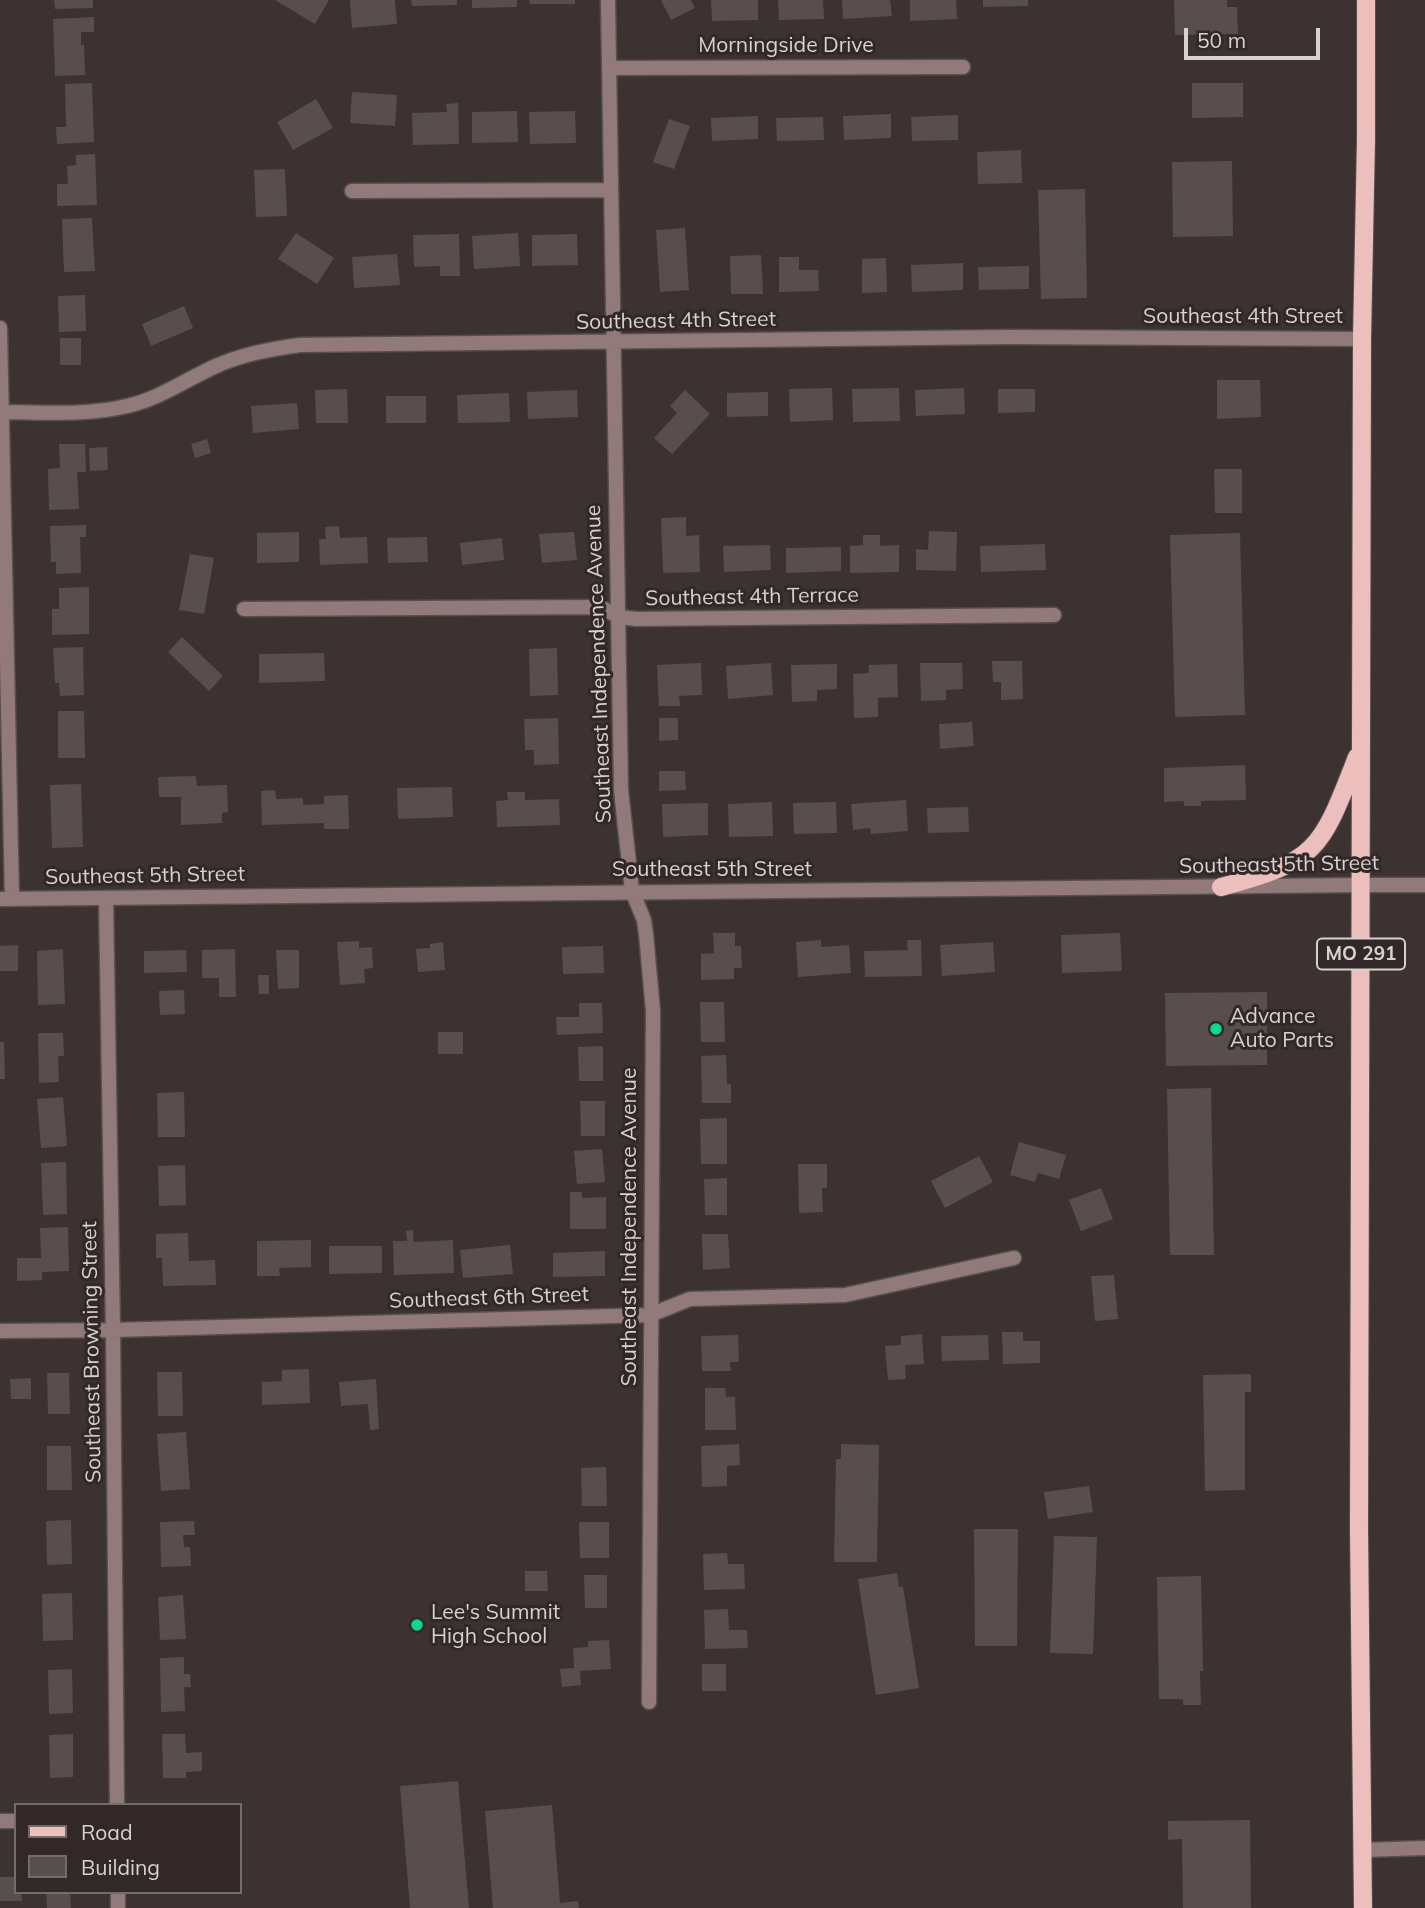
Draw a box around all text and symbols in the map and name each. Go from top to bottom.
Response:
scale bar [1187,14,1324,58]
text: 50 m [1197,27,1246,53]
street label: Morningside Drive [698,33,874,59]
street label: Southeast 4th Street [1143,304,1343,330]
street label: Southeast 4th Street [576,307,776,335]
street label: Southeast Independence Avenue [581,504,617,824]
street label: Southeast 4th Terrace [645,583,859,611]
street label: Southeast 5th Street [1179,851,1379,879]
street label: Southeast 5th Street [612,857,812,883]
street label: Southeast 5th Street [45,862,245,890]
road number: MO 291 [1317,938,1405,970]
place label: Advance Auto Parts [1230,1004,1334,1054]
marker: Advance Auto Parts [1208,1021,1224,1037]
street label: Southeast Independence Avenue [617,1068,643,1386]
street label: Southeast Browning Street [77,1221,107,1483]
street label: Southeast 6th Street [389,1282,589,1314]
place label: Lee's Summit High School [431,1600,560,1650]
marker: Lee's Summit High School [409,1617,425,1633]
legend [14,1803,242,1894]
text: Road [81,1819,132,1845]
text: Building [81,1854,160,1880]

